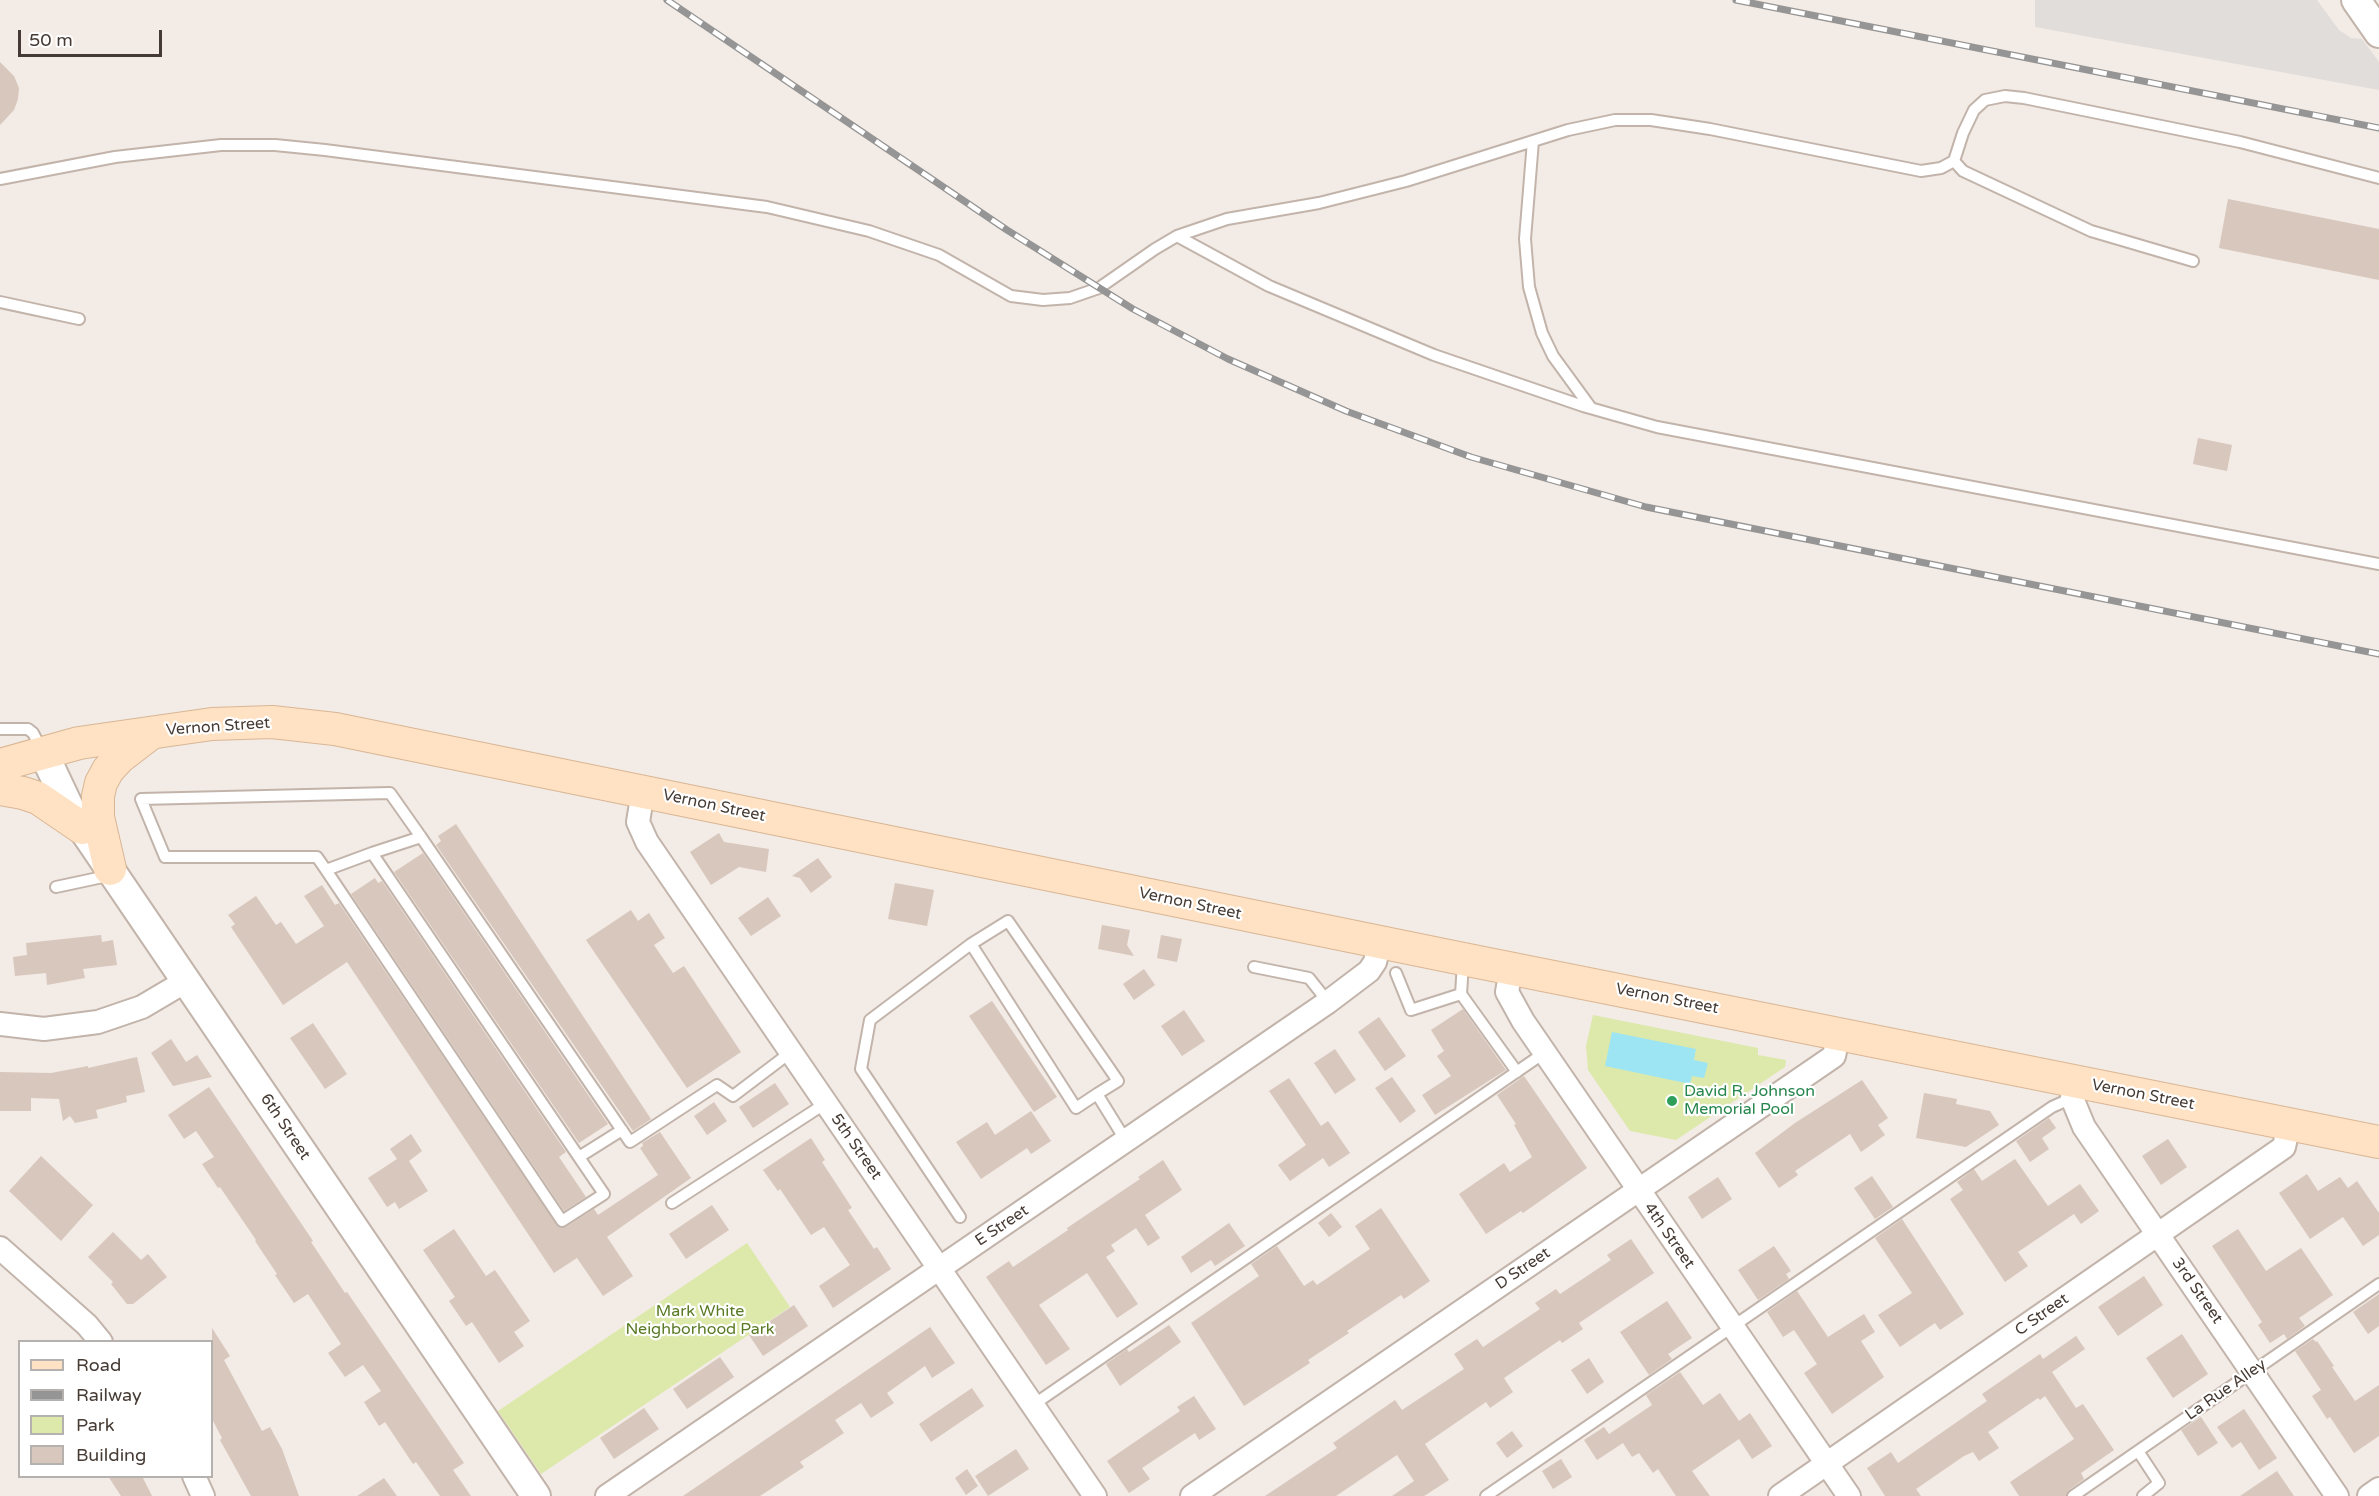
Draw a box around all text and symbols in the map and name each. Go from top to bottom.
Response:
scale bar [21,18,165,56]
text: 50 m [29,29,73,51]
street label: Vernon Street [165,714,271,740]
street label: Vernon Street [661,786,767,826]
street label: Vernon Street [1137,884,1243,924]
street label: Vernon Street [1614,980,1720,1018]
street label: Vernon Street [2090,1076,2196,1114]
place label: David R. Johnson Memorial Pool [1684,1082,1815,1120]
street label: 6th Street [256,1090,314,1164]
marker: David R. Johnson Memorial Pool [1665,1094,1679,1108]
street label: 5th Street [826,1110,886,1184]
street label: 4th Street [1639,1199,1699,1273]
street label: E Street [972,1201,1032,1251]
street label: D Street [1492,1244,1554,1294]
street label: 3rd Street [2167,1254,2227,1328]
street label: C Street [2012,1290,2072,1340]
park label: Mark White Neighborhood Park [625,1302,775,1340]
legend [18,1340,213,1478]
text: Road [76,1354,121,1376]
street label: La Rue Alley [2182,1355,2270,1425]
text: Railway [76,1384,142,1406]
text: Park [76,1414,114,1436]
text: Building [76,1444,146,1466]

